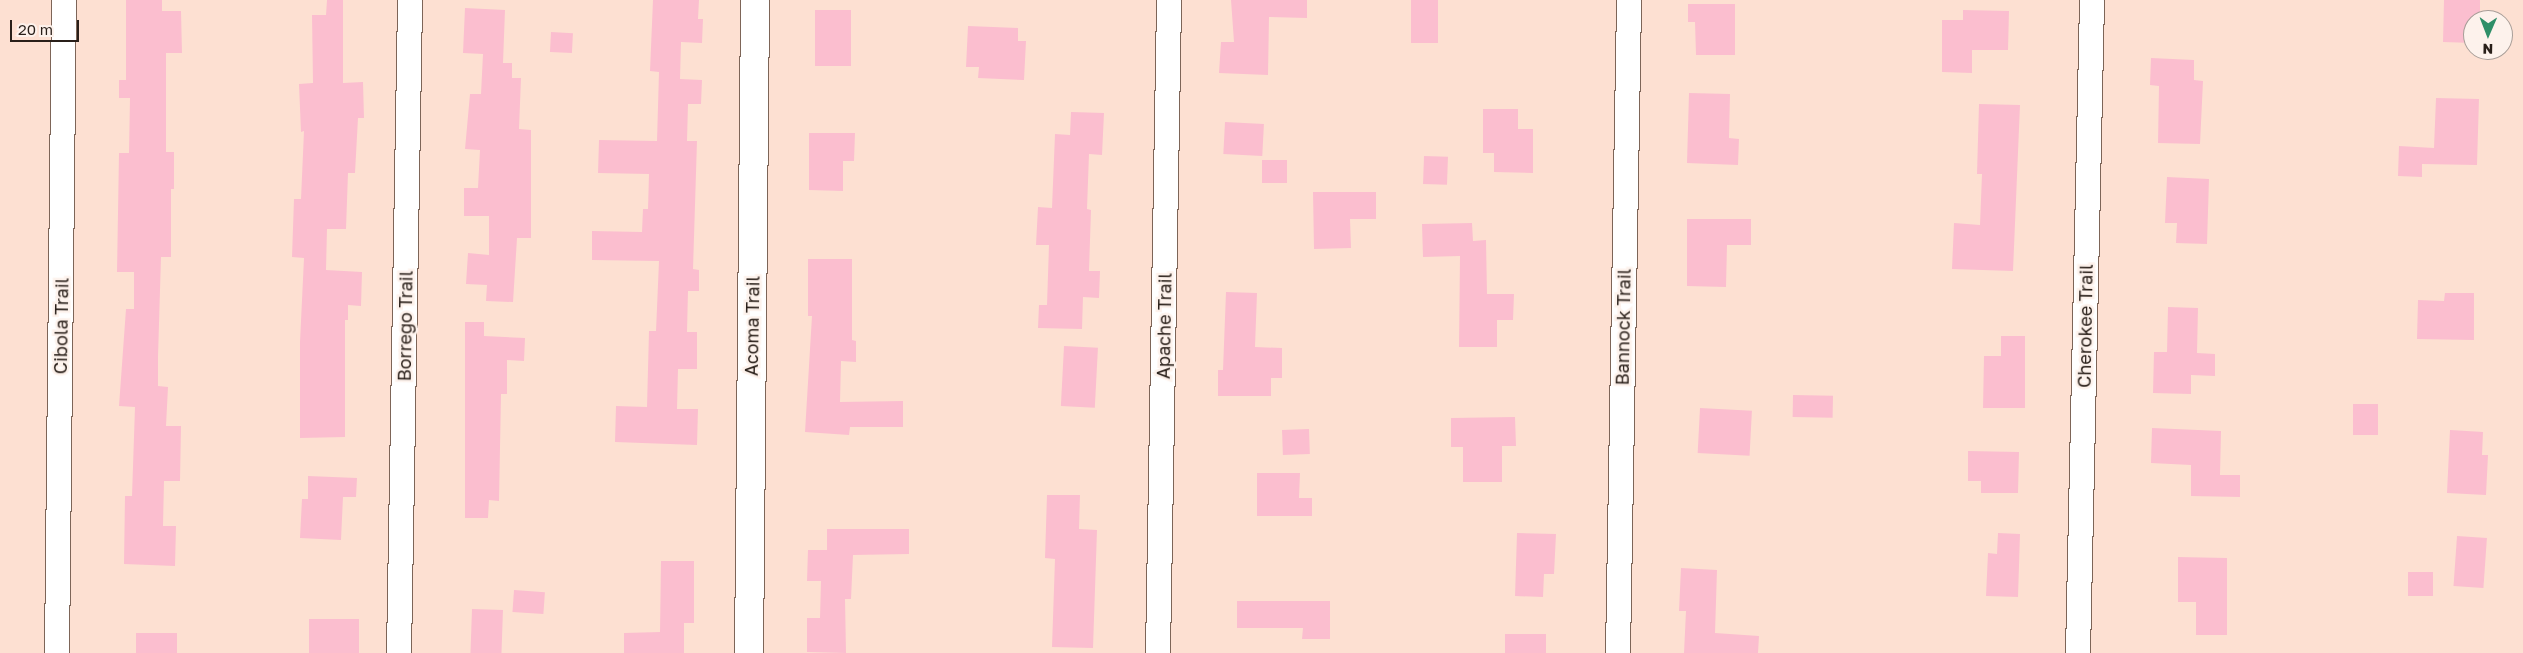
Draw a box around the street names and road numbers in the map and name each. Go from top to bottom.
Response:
street label: Cherokee Trail [2073,264,2097,388]
street label: Bannock Trail [1611,268,1635,386]
street label: Borrego Trail [393,270,417,382]
street label: Apache Trail [1152,273,1176,379]
street label: Acoma Trail [740,276,764,376]
street label: Cibola Trail [49,278,73,374]

